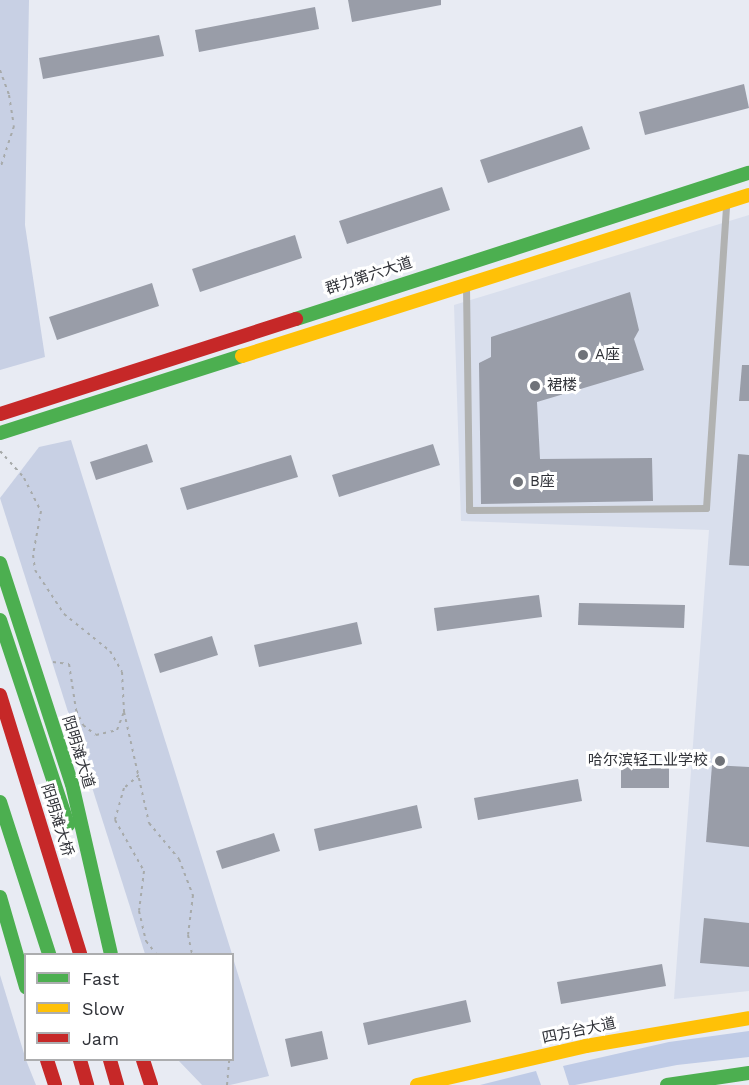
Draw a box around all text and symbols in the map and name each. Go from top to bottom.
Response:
street label: 群力第六大道 [323,254,415,298]
place label: A座 [595,346,620,364]
marker: A座 [576,348,590,362]
place label: 裙楼 [547,377,577,395]
marker: 裙楼 [528,379,542,393]
place label: B座 [530,473,555,491]
marker: B座 [511,475,525,489]
street label: 阳明滩大道 [58,714,98,790]
place label: 哈尔滨轻工业学校 [588,752,708,770]
marker: 哈尔滨轻工业学校 [713,754,727,768]
street label: 阳明滩大桥 [37,782,77,858]
legend [24,953,234,1061]
text: Fast [82,968,119,989]
text: Slow [82,998,125,1019]
street label: 四方台大道 [540,1014,618,1048]
text: Jam [82,1028,119,1049]

